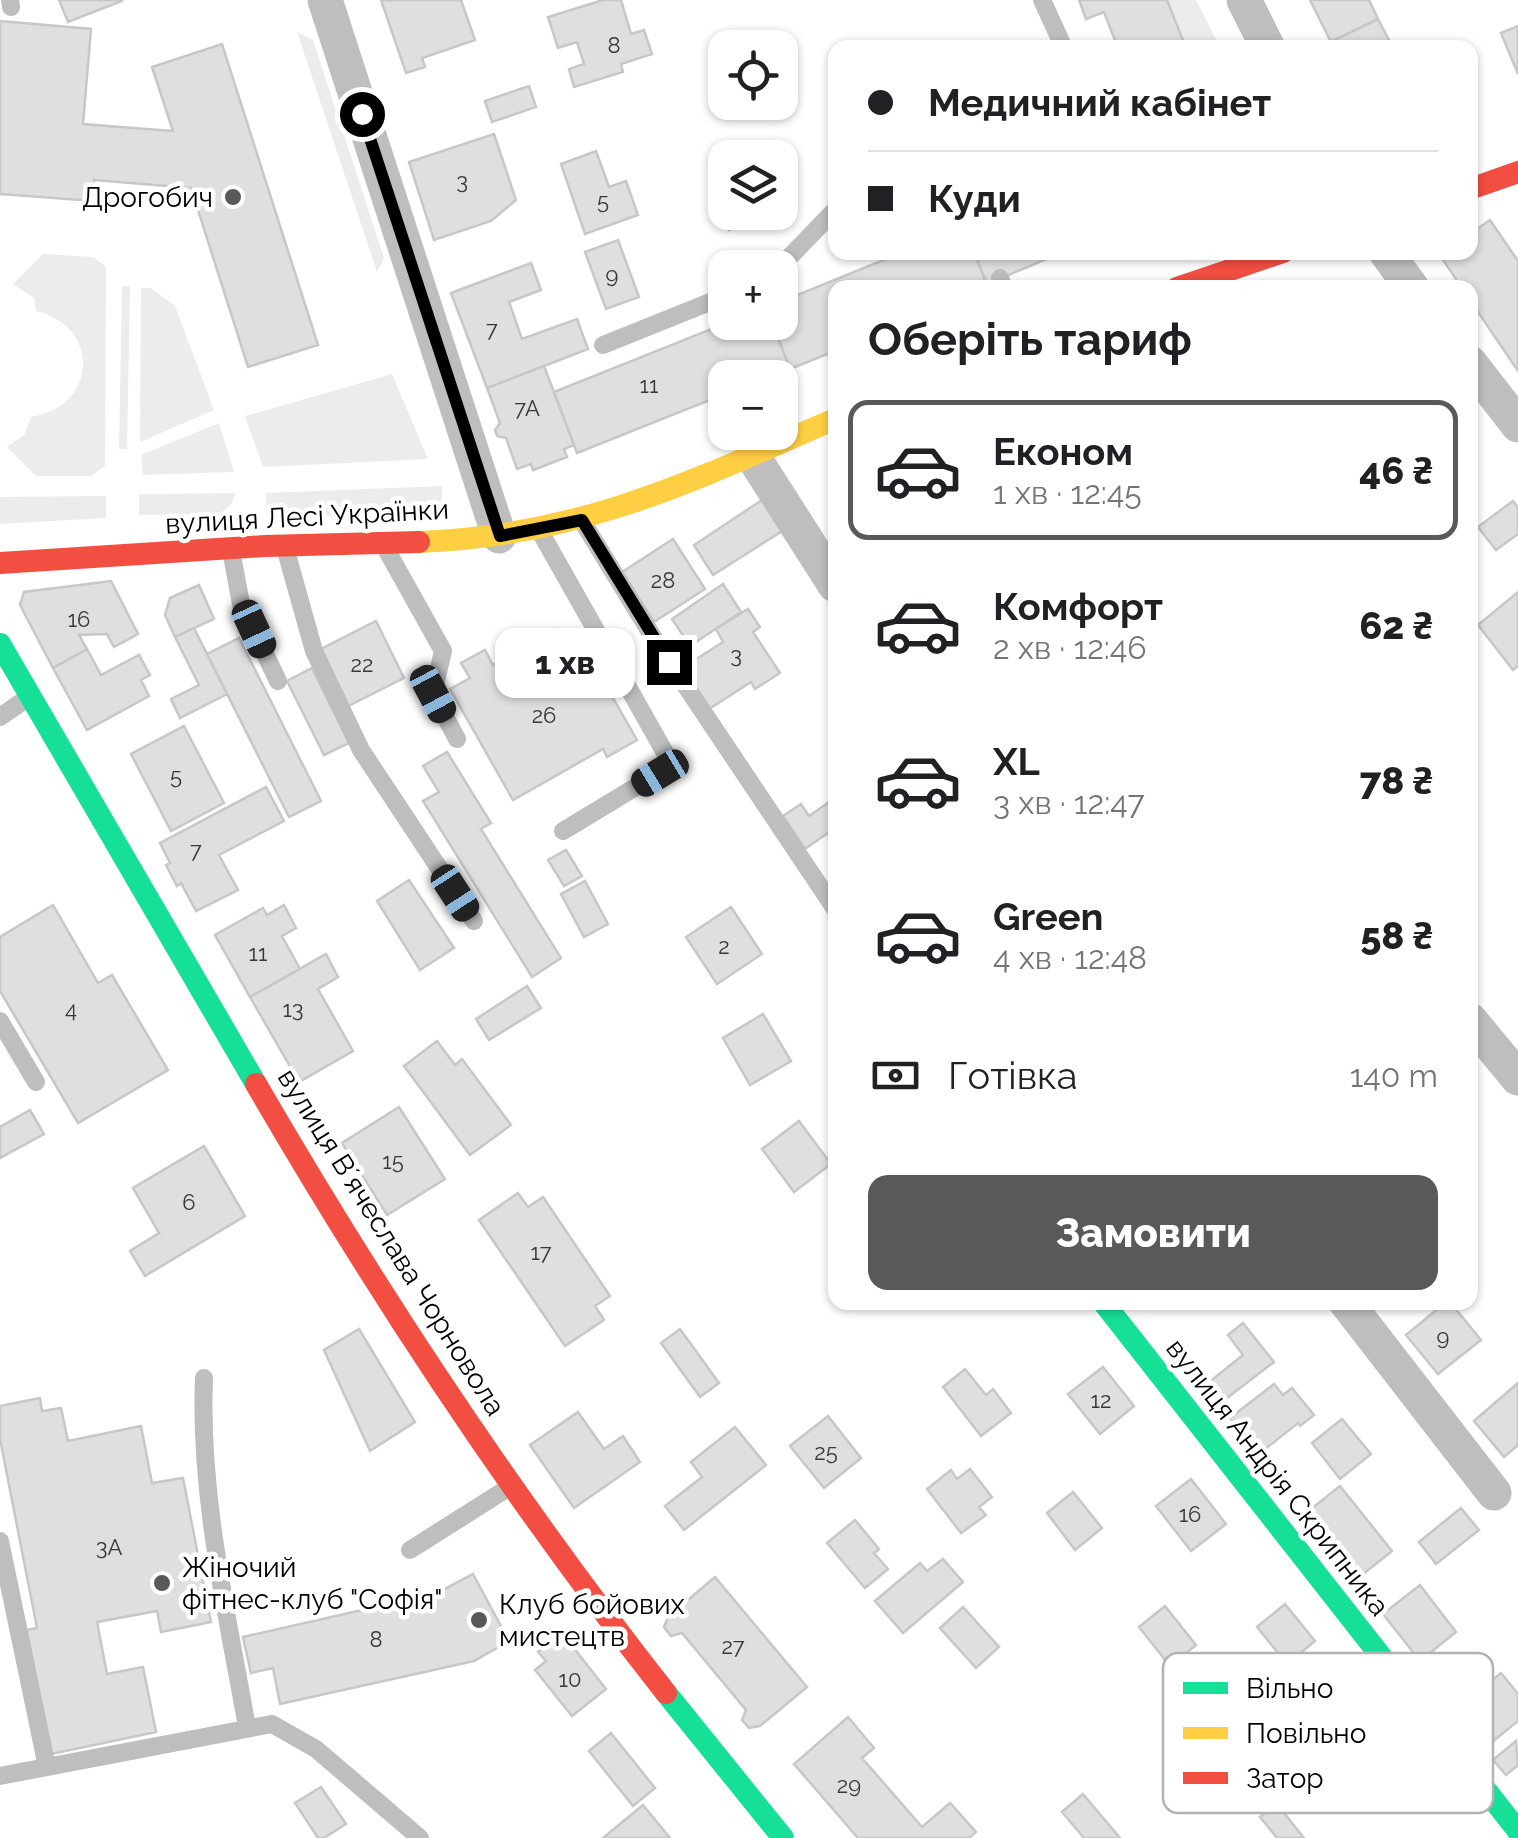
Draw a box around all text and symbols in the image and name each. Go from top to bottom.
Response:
map controls [708,30,798,450]
button: locate [708,30,798,120]
house number: 8 [607,32,621,58]
text: Медичний кабінет [928,80,1271,125]
route start [340,92,385,137]
button: layers [708,140,798,230]
house number: 3 [456,168,468,194]
text: Куди [928,176,1021,221]
place label: Дрогобич [82,181,213,214]
marker: Дрогобич [222,186,244,208]
house number: 5 [597,188,609,214]
button: + [708,250,798,340]
house number: 9 [606,262,618,288]
text: Оберіть тариф [868,313,1192,366]
house number: 7 [486,316,498,342]
button: − [708,360,798,450]
house number: 11 [640,372,658,398]
house number: 7А [514,395,540,421]
icon: car [873,425,963,515]
text: Економ [993,429,1133,474]
text: 46 ₴ [1359,448,1433,493]
text: 1 хв · 12:45 [993,474,1142,511]
street label: вулиця Лесі Українки [164,493,450,540]
house number: 28 [651,567,675,593]
icon: car [873,580,963,670]
text: Комфорт [993,584,1163,629]
car [228,595,280,663]
text: 62 ₴ [1359,603,1433,648]
house number: 16 [68,606,90,632]
callout: 1 хв [494,627,634,697]
text: 2 хв · 12:46 [993,629,1147,666]
route end [647,640,692,685]
house number: 3 [730,642,742,668]
text: 1 хв [535,644,595,681]
house number: 22 [351,651,373,677]
car [406,660,460,728]
house number: 26 [532,702,556,728]
icon: car [873,735,963,825]
text: XL [993,739,1040,784]
car [627,745,693,801]
text: 78 ₴ [1359,758,1433,803]
house number: 5 [170,763,182,789]
text: 3 хв · 12:47 [993,784,1145,821]
house number: 7 [190,837,202,863]
car [426,860,484,926]
icon: car [873,890,963,980]
text: Green [993,894,1103,939]
text: 58 ₴ [1360,913,1433,958]
house number: 2 [718,933,730,959]
text: 4 хв · 12:48 [993,939,1147,976]
house number: 11 [249,940,267,966]
house number: 4 [65,996,77,1022]
house number: 13 [282,996,304,1022]
icon: cash [868,1048,923,1103]
text: Готівка [948,1053,1077,1098]
text: 140 m [1350,1057,1438,1094]
street label: вулиця Вʼячеслава Чорновола [271,1063,512,1422]
house number: 15 [382,1148,404,1174]
button: Замовити [868,1175,1438,1290]
house number: 6 [182,1189,196,1215]
house number: 17 [530,1239,552,1265]
house number: 9 [1437,1324,1449,1350]
street label: вулиця Андрія Скрипника [1159,1332,1396,1622]
house number: 12 [1091,1387,1111,1413]
house number: 25 [814,1439,838,1465]
house number: 16 [1179,1501,1201,1527]
house number: 3А [96,1534,122,1560]
place label: Жіночий фітнес-клуб "Софія" [182,1551,443,1616]
marker: Жіночий фітнес-клуб "Софія" [151,1572,173,1594]
place label: Клуб бойових мистецтв [499,1588,685,1653]
marker: Клуб бойових мистецтв [468,1609,490,1631]
house number: 8 [369,1626,383,1652]
house number: 27 [721,1633,745,1659]
legend [1163,1653,1493,1813]
house number: 10 [559,1666,581,1692]
text: Вільно [1246,1672,1333,1705]
text: Повільно [1246,1717,1366,1750]
text: Затор [1246,1762,1324,1795]
house number: 29 [837,1772,861,1798]

